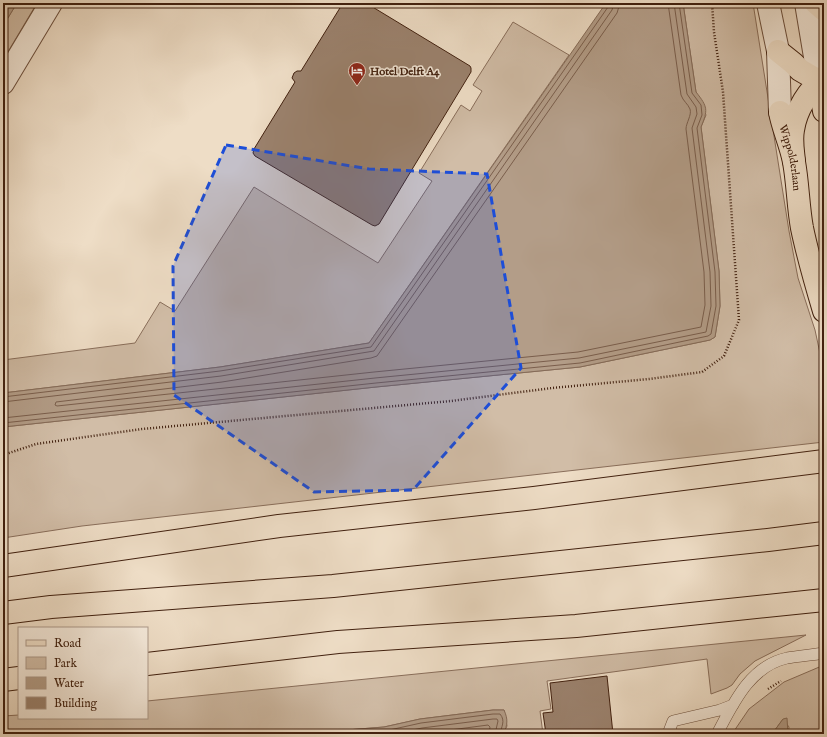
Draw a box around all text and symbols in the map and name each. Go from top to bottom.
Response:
hotel icon: Hotel Delft A4 [347,61,367,86]
place label: Hotel Delft A4 [370,65,440,79]
street label: Wippolderlaan [775,123,804,192]
legend [18,627,148,719]
text: Road [54,636,82,651]
text: Park [54,656,77,671]
text: Water [54,676,85,691]
text: Building [54,696,98,711]

